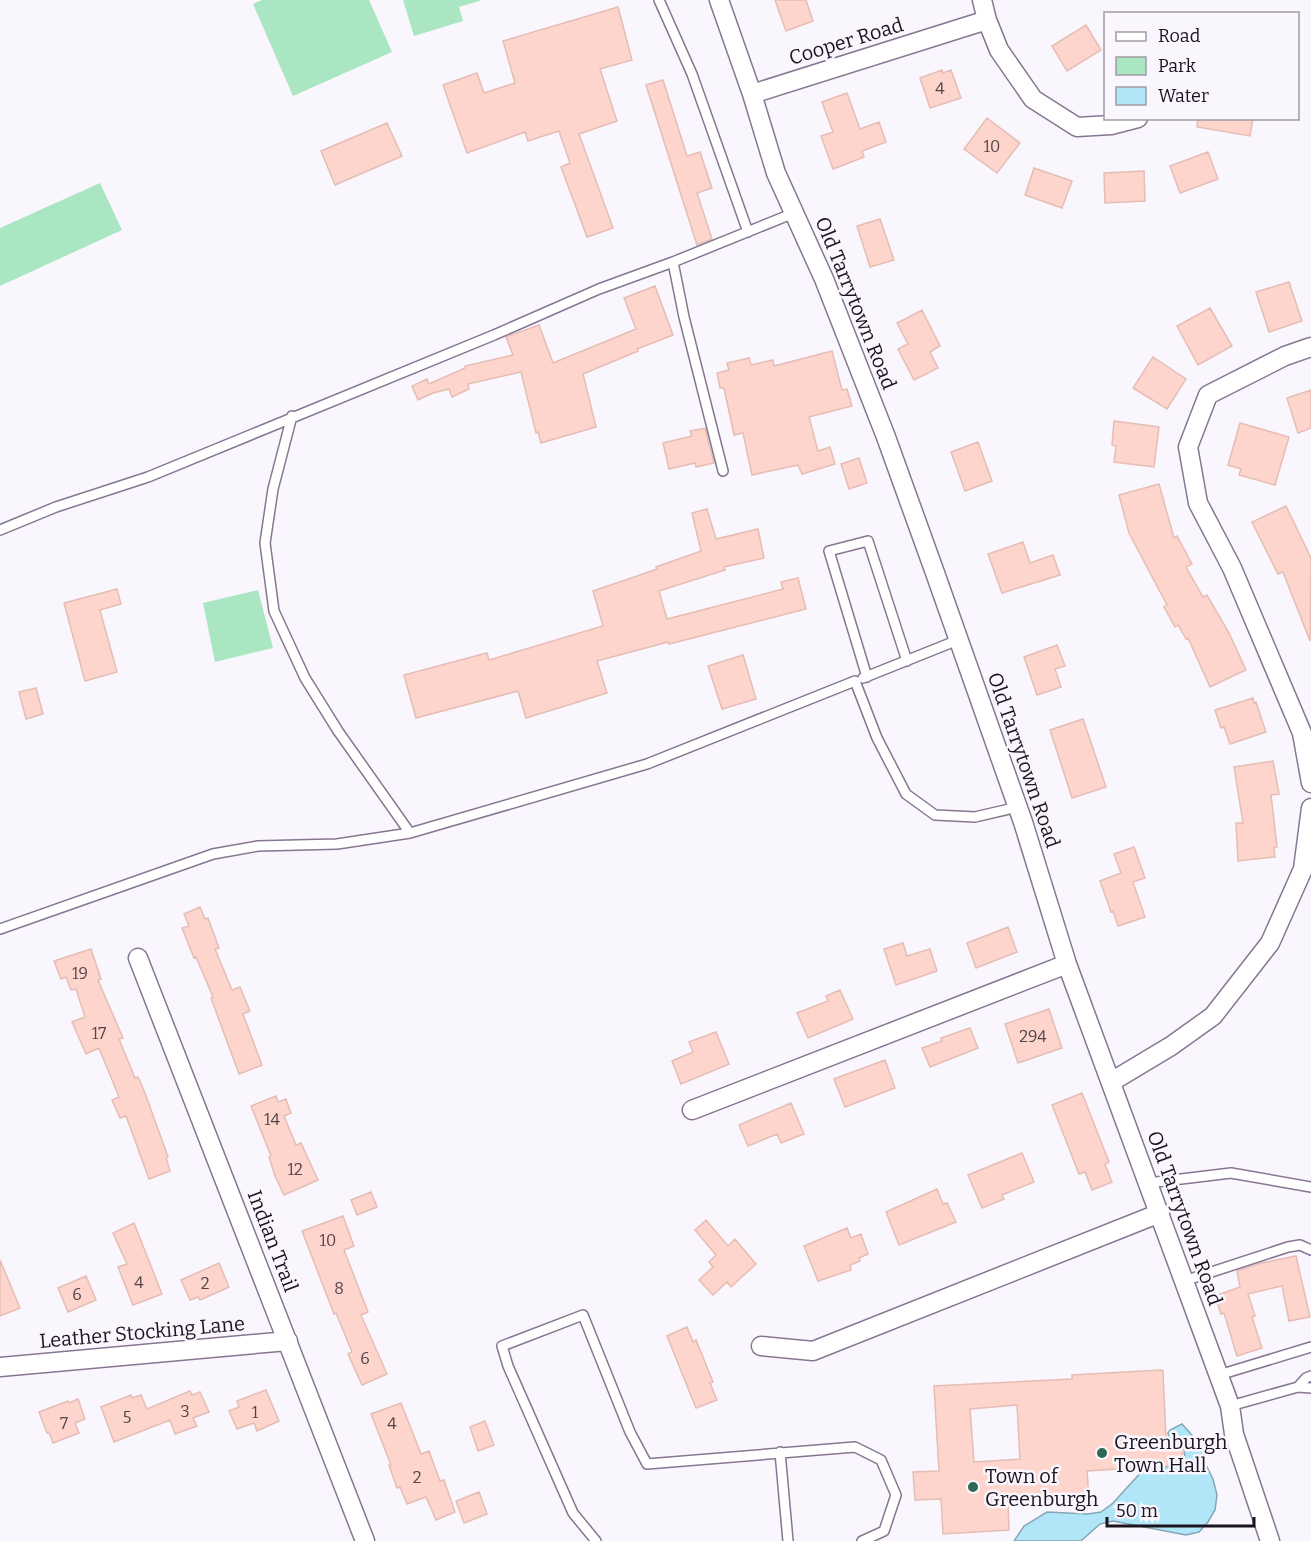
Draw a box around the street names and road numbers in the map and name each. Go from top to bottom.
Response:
street label: Cooper Road [786,12,906,70]
street label: Old Tarrytown Road [810,213,902,393]
street label: Old Tarrytown Road [983,669,1065,851]
street label: Old Tarrytown Road [1142,1127,1228,1309]
street label: Indian Trail [243,1187,303,1295]
street label: Leather Stocking Lane [38,1311,246,1353]

